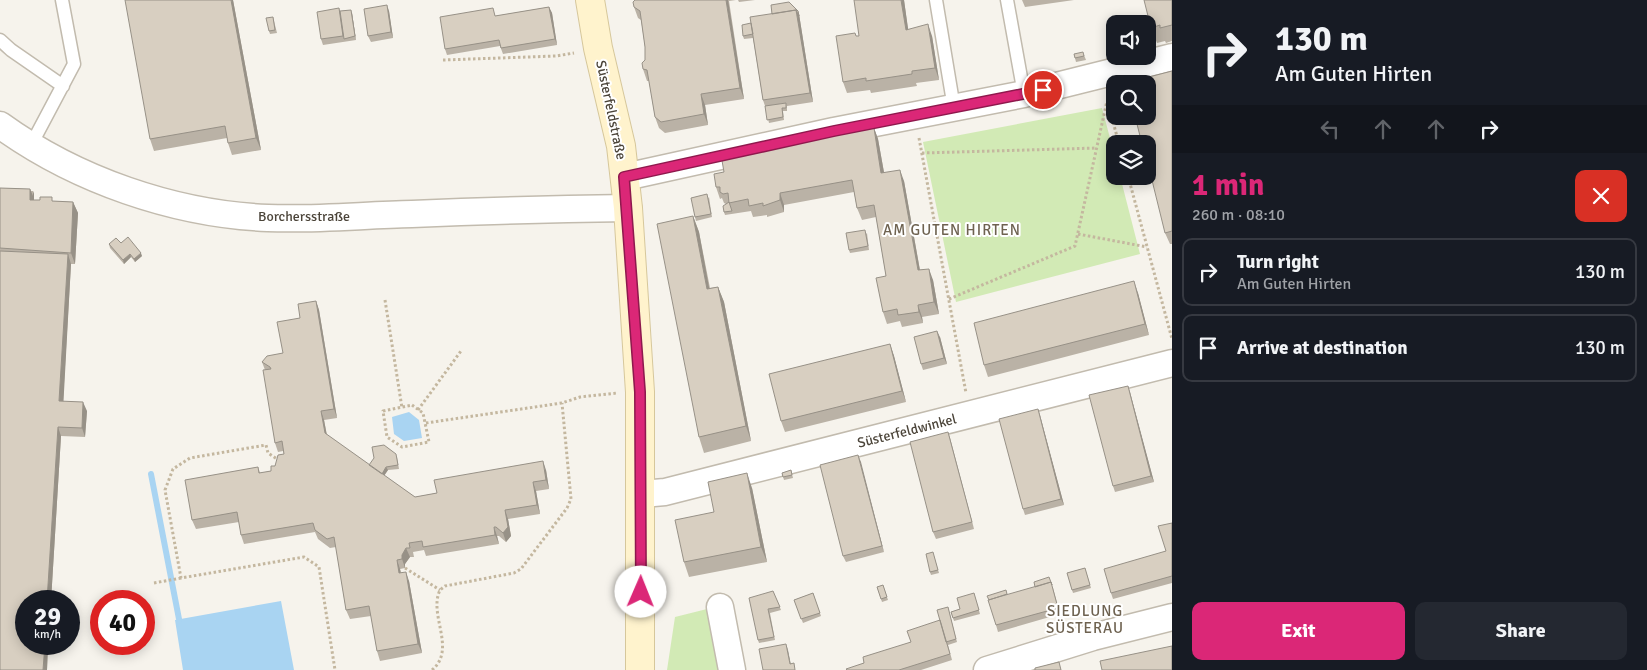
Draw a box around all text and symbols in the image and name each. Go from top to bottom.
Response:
map controls [1106,15,1156,185]
button: sound [1106,15,1156,65]
text: 130 m [1275,17,1368,60]
icon: right [1192,20,1257,85]
street label: Süsterfeldstraße [592,59,630,161]
text: Am Guten Hirten [1275,60,1432,87]
pin [1022,69,1064,111]
button: search [1106,75,1156,125]
icon: arrive [1029,76,1057,104]
icon: left [1316,115,1344,143]
icon: ahead [1369,115,1397,143]
icon: ahead [1422,115,1450,143]
icon: right [1475,115,1503,143]
button: layers [1106,135,1156,185]
text: 1 min [1192,167,1264,204]
button: close [1575,170,1627,222]
text: 260 m · 08:10 [1192,205,1285,225]
street label: Borchersstraße [258,208,350,225]
district label: AM GUTEN HIRTEN [883,221,1021,239]
text: Turn right [1237,250,1319,274]
icon: right [1194,258,1222,286]
text: 130 m [1575,260,1625,284]
text: Am Guten Hirten [1237,274,1351,294]
icon: arrive [1194,334,1222,362]
text: Arrive at destination [1237,336,1408,360]
text: 130 m [1575,336,1625,360]
street label: Süsterfeldwinkel [856,410,958,452]
position arrow [614,565,666,617]
speed limit sign: 40 [90,590,155,655]
text: 29 [34,601,61,632]
district label: SIEDLUNG SÜSTERAU [1046,602,1124,637]
button: Exit [1192,602,1405,660]
button: Share [1415,602,1627,660]
text: km/h [34,627,61,642]

